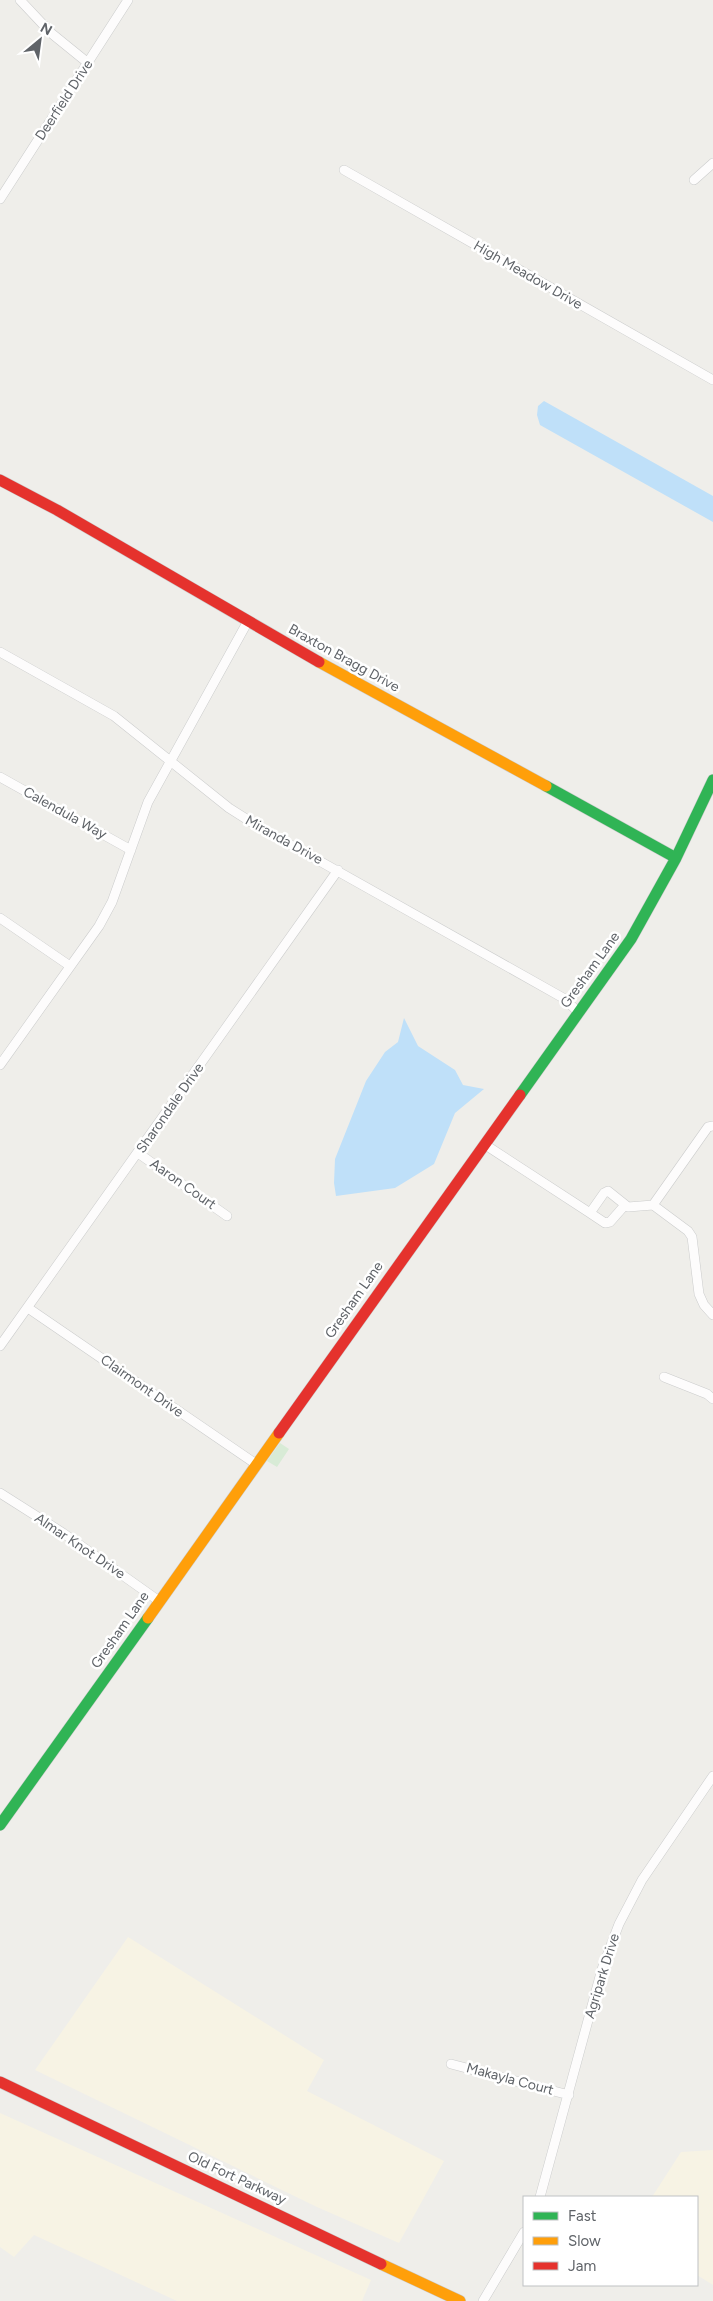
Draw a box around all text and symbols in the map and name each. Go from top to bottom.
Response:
north arrow [15,15,65,65]
text: N [37,19,55,39]
street label: Deerfield Drive [32,56,97,144]
street label: High Meadow Drive [471,237,586,313]
street label: Braxton Bragg Drive [285,620,403,696]
street label: Calendula Way [20,783,110,843]
street label: Miranda Drive [242,812,326,868]
street label: Gresham Lane [557,928,623,1011]
street label: Sharondale Drive [133,1059,208,1156]
street label: Aaron Court [147,1155,219,1213]
street label: Gresham Lane [321,1258,387,1342]
street label: Clairmont Drive [97,1351,187,1421]
street label: Almar Knot Drive [32,1509,129,1583]
street label: Gresham Lane [87,1588,153,1672]
street label: Agripark Drive [581,1931,623,2021]
street label: Makayla Court [464,2059,556,2099]
street label: Old Fort Parkway [185,2148,289,2208]
legend [523,2196,698,2286]
text: Fast [568,2207,597,2225]
text: Slow [568,2232,601,2250]
text: Jam [568,2257,596,2275]

